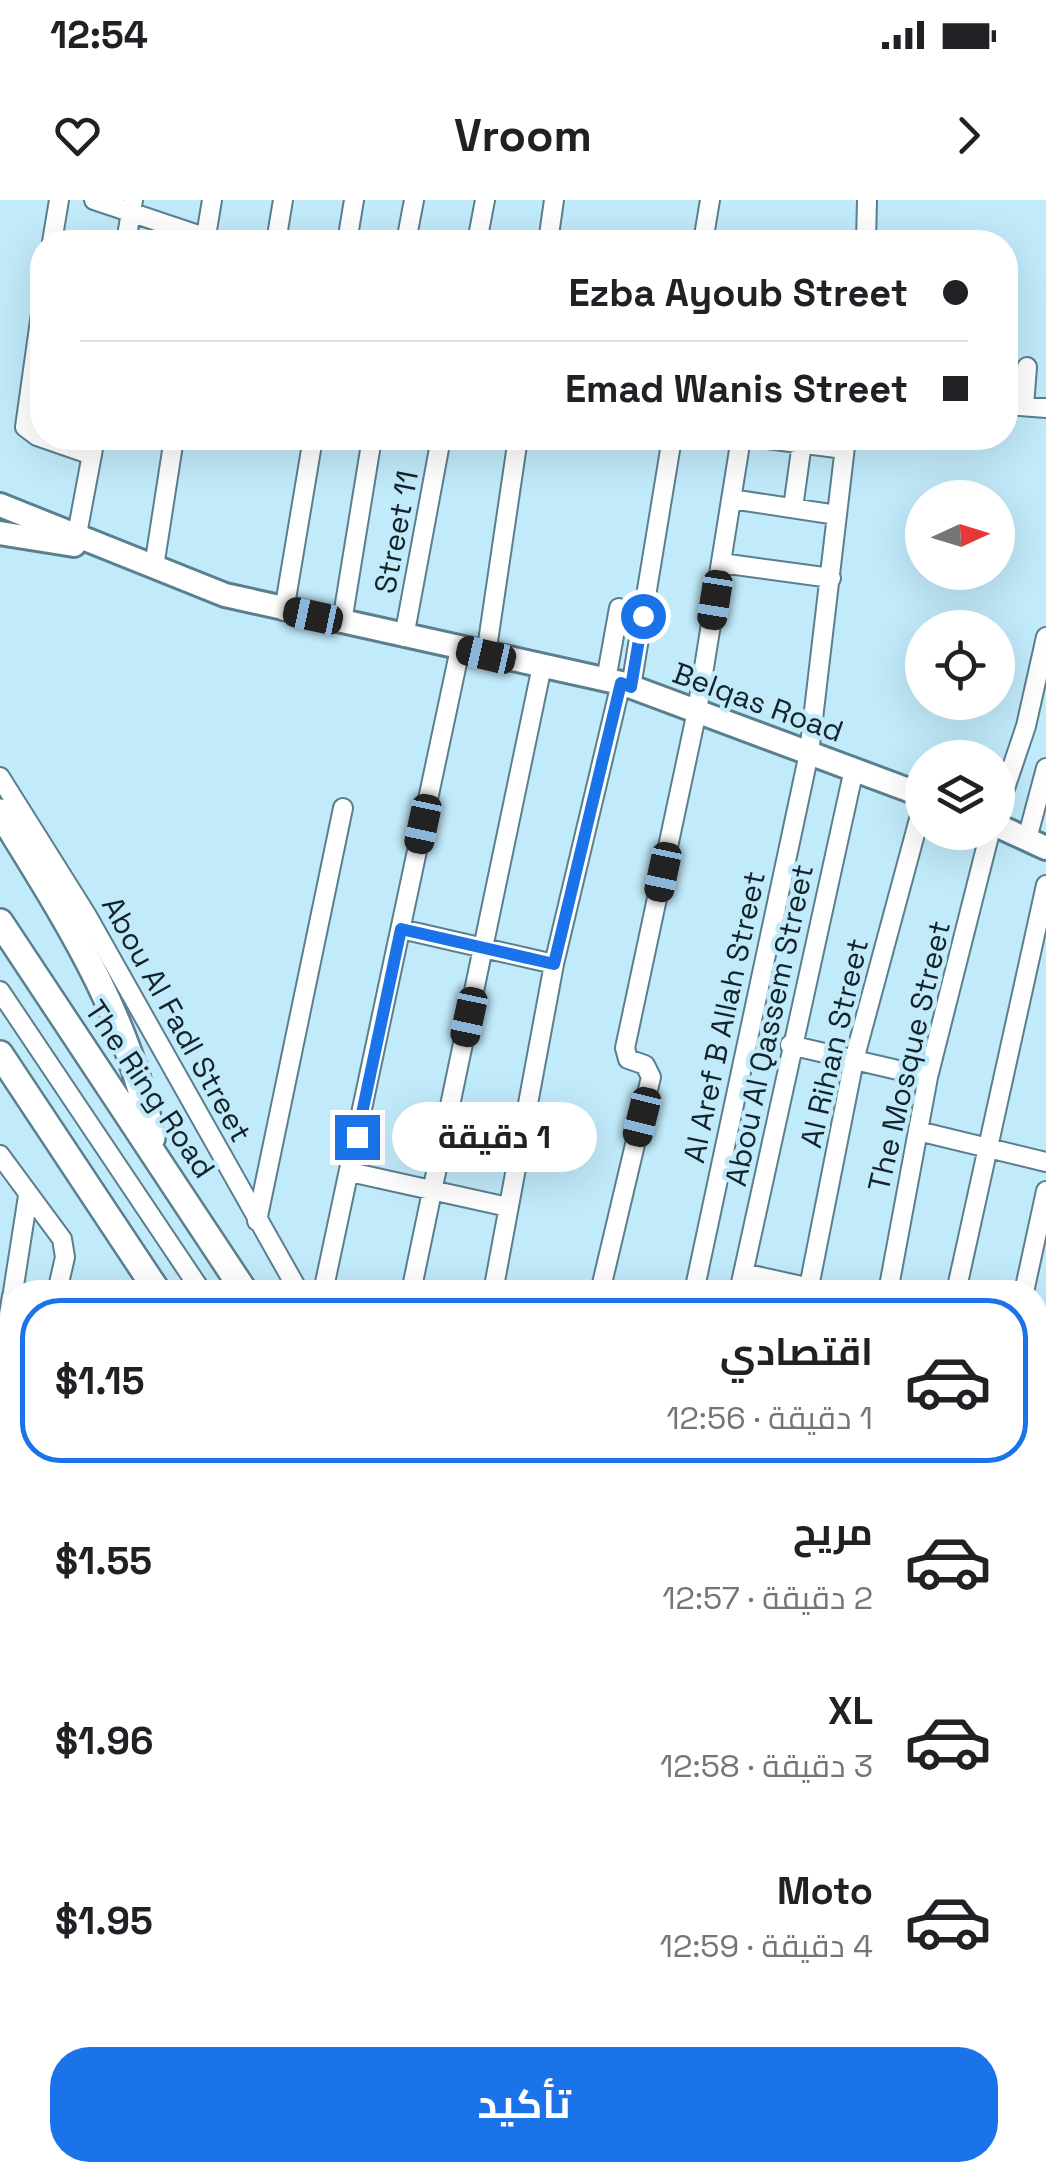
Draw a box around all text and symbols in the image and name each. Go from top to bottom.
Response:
text: 12:54 [50,11,148,59]
text: Vroom [454,107,592,164]
icon: heart [50,108,105,163]
icon: forward [941,108,996,163]
text: Ezba Ayoub Street [569,269,908,317]
text: Emad Wanis Street [565,365,908,413]
street label: Street 11 [365,467,427,597]
north arrow [905,480,1015,590]
map controls [905,480,1015,850]
car [695,568,735,632]
route start [621,594,666,639]
car [281,595,345,637]
button: locate [905,610,1015,720]
car [453,634,519,676]
street label: Belqas Road [667,653,849,751]
button: layers [905,740,1015,850]
car [402,792,444,856]
car [642,840,684,904]
street label: Abou Al Qassem Street [716,860,822,1190]
street label: Al Aref B Allah Street [674,868,774,1166]
street label: Abou Al Fadl Street [93,889,261,1149]
street label: The Mosque Street [859,917,959,1195]
street label: Al Rihan Street [791,935,877,1151]
car [448,985,490,1049]
street label: The Ring Road [76,992,224,1186]
car [620,1084,664,1150]
callout: 1 دقيقة [392,1102,597,1172]
route end [335,1115,380,1160]
text: 1 دقيقة [438,1117,551,1157]
text: اقتصادي [720,1328,873,1376]
icon: car [903,1336,993,1426]
text: $1.15 [55,1357,145,1405]
text: 1 دقيقة · 12:56 [666,1398,873,1438]
text: مريح [793,1508,873,1556]
icon: car [903,1516,993,1606]
text: $1.55 [55,1537,152,1585]
text: 2 دقيقة · 12:57 [662,1578,873,1618]
text: XL [828,1687,873,1735]
icon: car [903,1696,993,1786]
text: $1.96 [55,1717,153,1765]
text: 3 دقيقة · 12:58 [660,1746,873,1786]
text: Moto [777,1867,873,1915]
icon: car [903,1876,993,1966]
text: $1.95 [55,1897,153,1945]
text: 4 دقيقة · 12:59 [660,1926,873,1966]
button: تأكيد [50,2047,998,2162]

